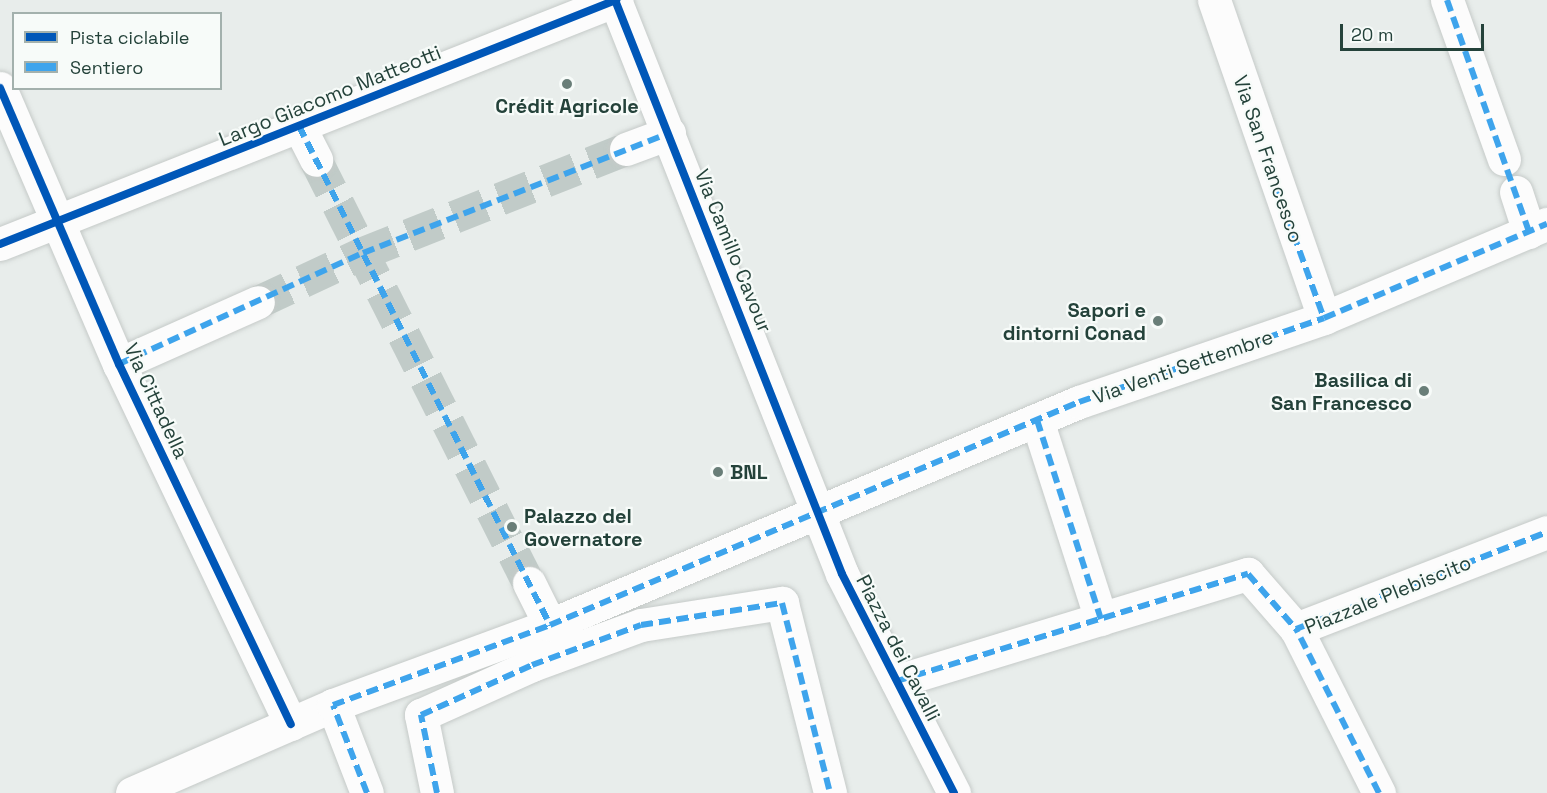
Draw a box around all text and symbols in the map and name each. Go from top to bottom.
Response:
legend [12,12,222,90]
scale bar [1343,12,1487,50]
text: 20 m [1351,23,1394,46]
text: Pista ciclabile [70,26,189,49]
street label: Largo Giacomo Matteotti [215,40,445,152]
text: Sentiero [70,56,143,79]
street label: Via San Francesco [1228,72,1308,246]
marker: Crédit Agricole [560,77,574,91]
place label: Crédit Agricole [495,94,639,118]
street label: Via Camillo Cavour [689,166,777,336]
place label: Sapori e dintorni Conad [1003,298,1146,345]
marker: Sapori e dintorni Conad [1151,314,1165,328]
street label: Via Venti Settembre [1090,325,1276,409]
street label: Via Cittadella [119,339,193,463]
place label: Basilica di San Francesco [1271,368,1412,415]
marker: Basilica di San Francesco [1417,384,1431,398]
place label: BNL [730,460,768,484]
marker: BNL [711,465,725,479]
place label: Palazzo del Governatore [524,504,643,551]
marker: Palazzo del Governatore [505,520,519,534]
street label: Piazzale Plebiscito [1301,551,1475,639]
street label: Piazza dei Cavalli [851,571,945,725]

